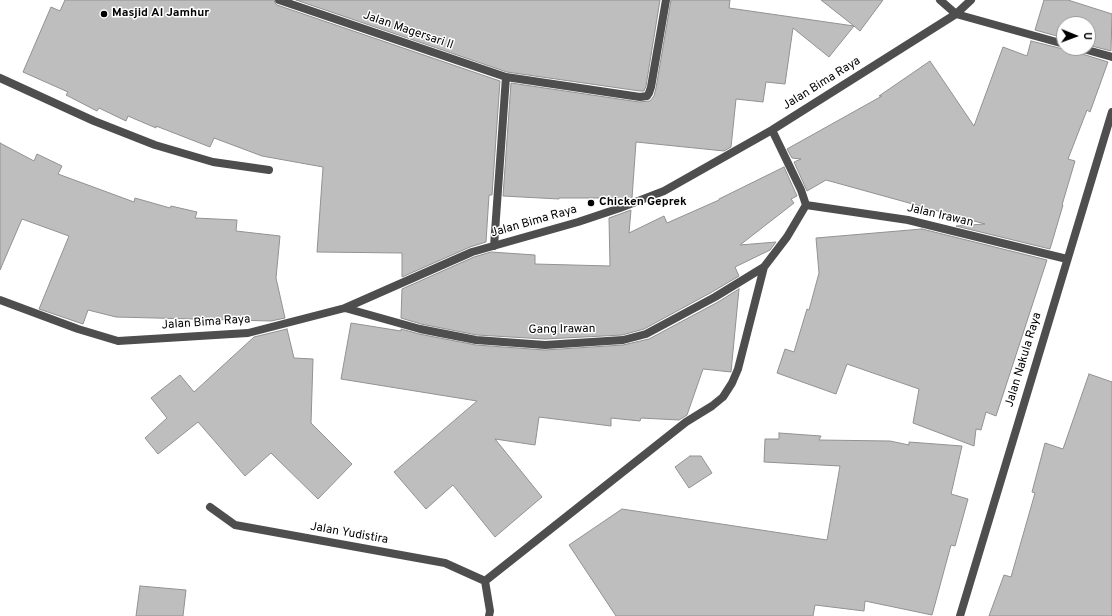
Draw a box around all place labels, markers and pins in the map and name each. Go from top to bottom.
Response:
place label: Masjid Al Jamhur [112,7,209,21]
marker: Masjid Al Jamhur [99,9,109,19]
place label: Chicken Geprek [599,196,687,210]
marker: Chicken Geprek [586,198,596,208]

